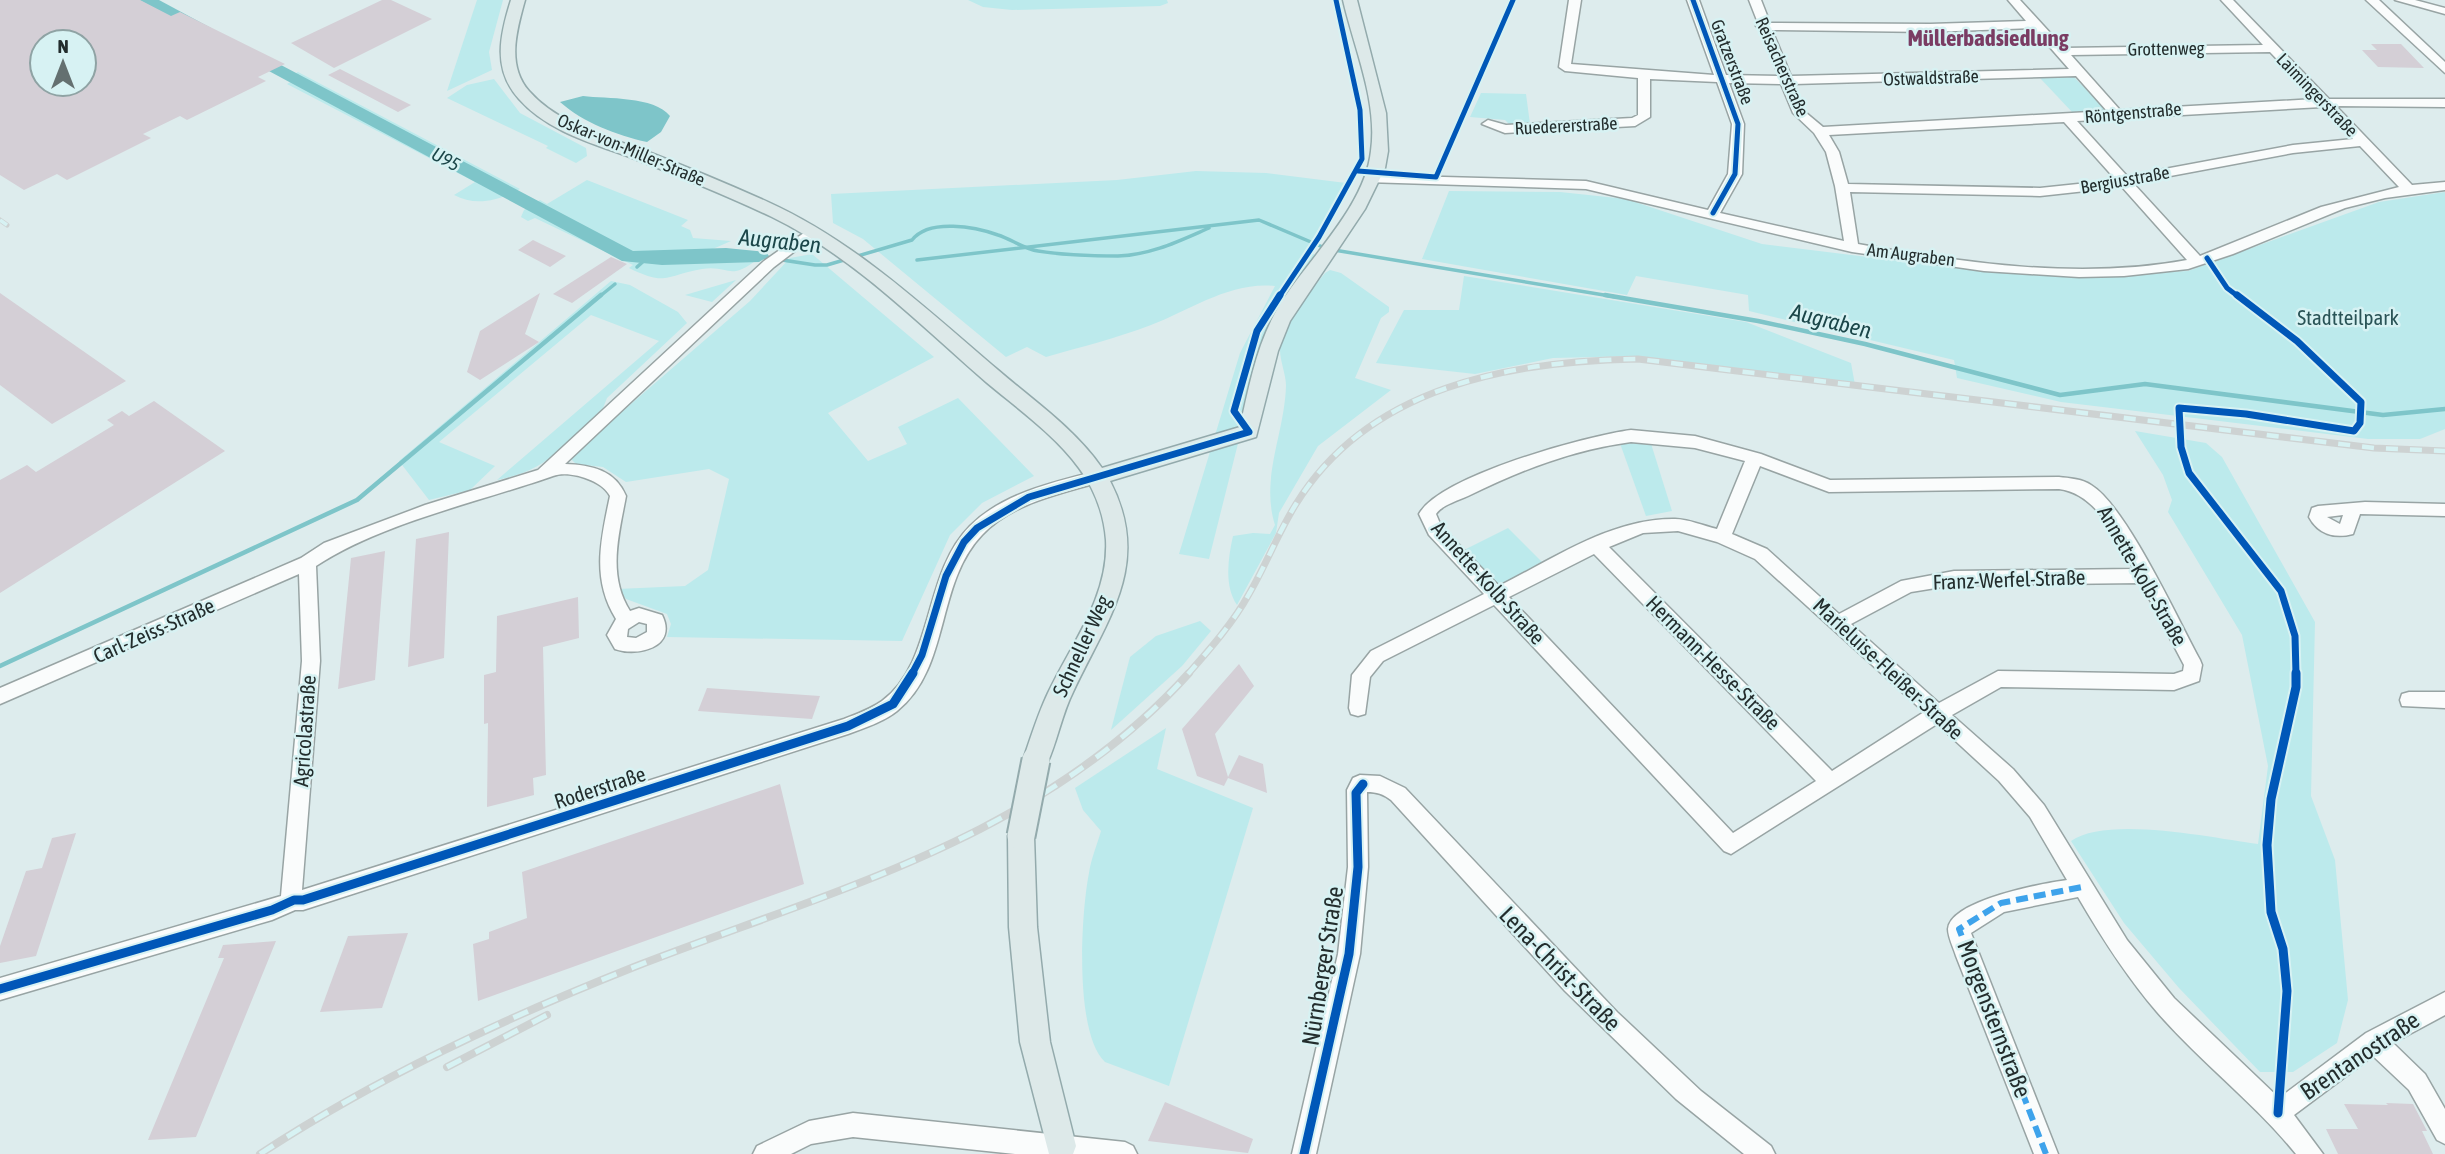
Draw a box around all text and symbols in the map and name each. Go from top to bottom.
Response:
street label: Reisacherstraße [1751,14,1814,120]
street label: Gratzerstraße [1707,16,1758,107]
district label: Müllerbadsiedlung [1907,25,2069,51]
north arrow [28,28,98,98]
text: N [57,35,69,57]
street label: Grottenweg [2127,37,2205,60]
street label: Laimingerstraße [2272,49,2362,141]
street label: Ostwaldstraße [1883,65,1979,90]
street label: Röntgenstraße [2084,98,2182,127]
street label: Oskar-von-Miller-Straße [554,109,708,190]
street label: Ruedererstraße [1514,112,1618,139]
water label: U95 [428,142,464,176]
street label: Bergiusstraße [2079,161,2171,198]
water label: Augraben [737,224,822,258]
street label: Am Augraben [1866,239,1956,270]
water label: Augraben [1787,298,1874,344]
park label: Stadtteilpark [2297,305,2399,329]
street label: Annette-Kolb-Straße [2093,501,2193,650]
street label: Annette-Kolb-Straße [1427,516,1550,649]
street label: Franz-Werfel-Straße [1932,564,2086,594]
street label: Hermann-Hesse-Straße [1642,590,1786,734]
street label: Schneller Weg [1047,591,1115,700]
street label: Carl-Zeiss-Straße [89,593,218,667]
street label: Marieluise-Fleißer-Straße [1809,593,1969,744]
street label: Agricolastraße [288,674,320,787]
street label: Roderstraße [551,761,648,813]
street label: Nürnberger Straße [1297,884,1348,1048]
street label: Lena-Christ-Straße [1494,901,1626,1036]
street label: Morgensternstraße [1952,936,2037,1101]
street label: Brentanostraße [2295,1006,2424,1105]

